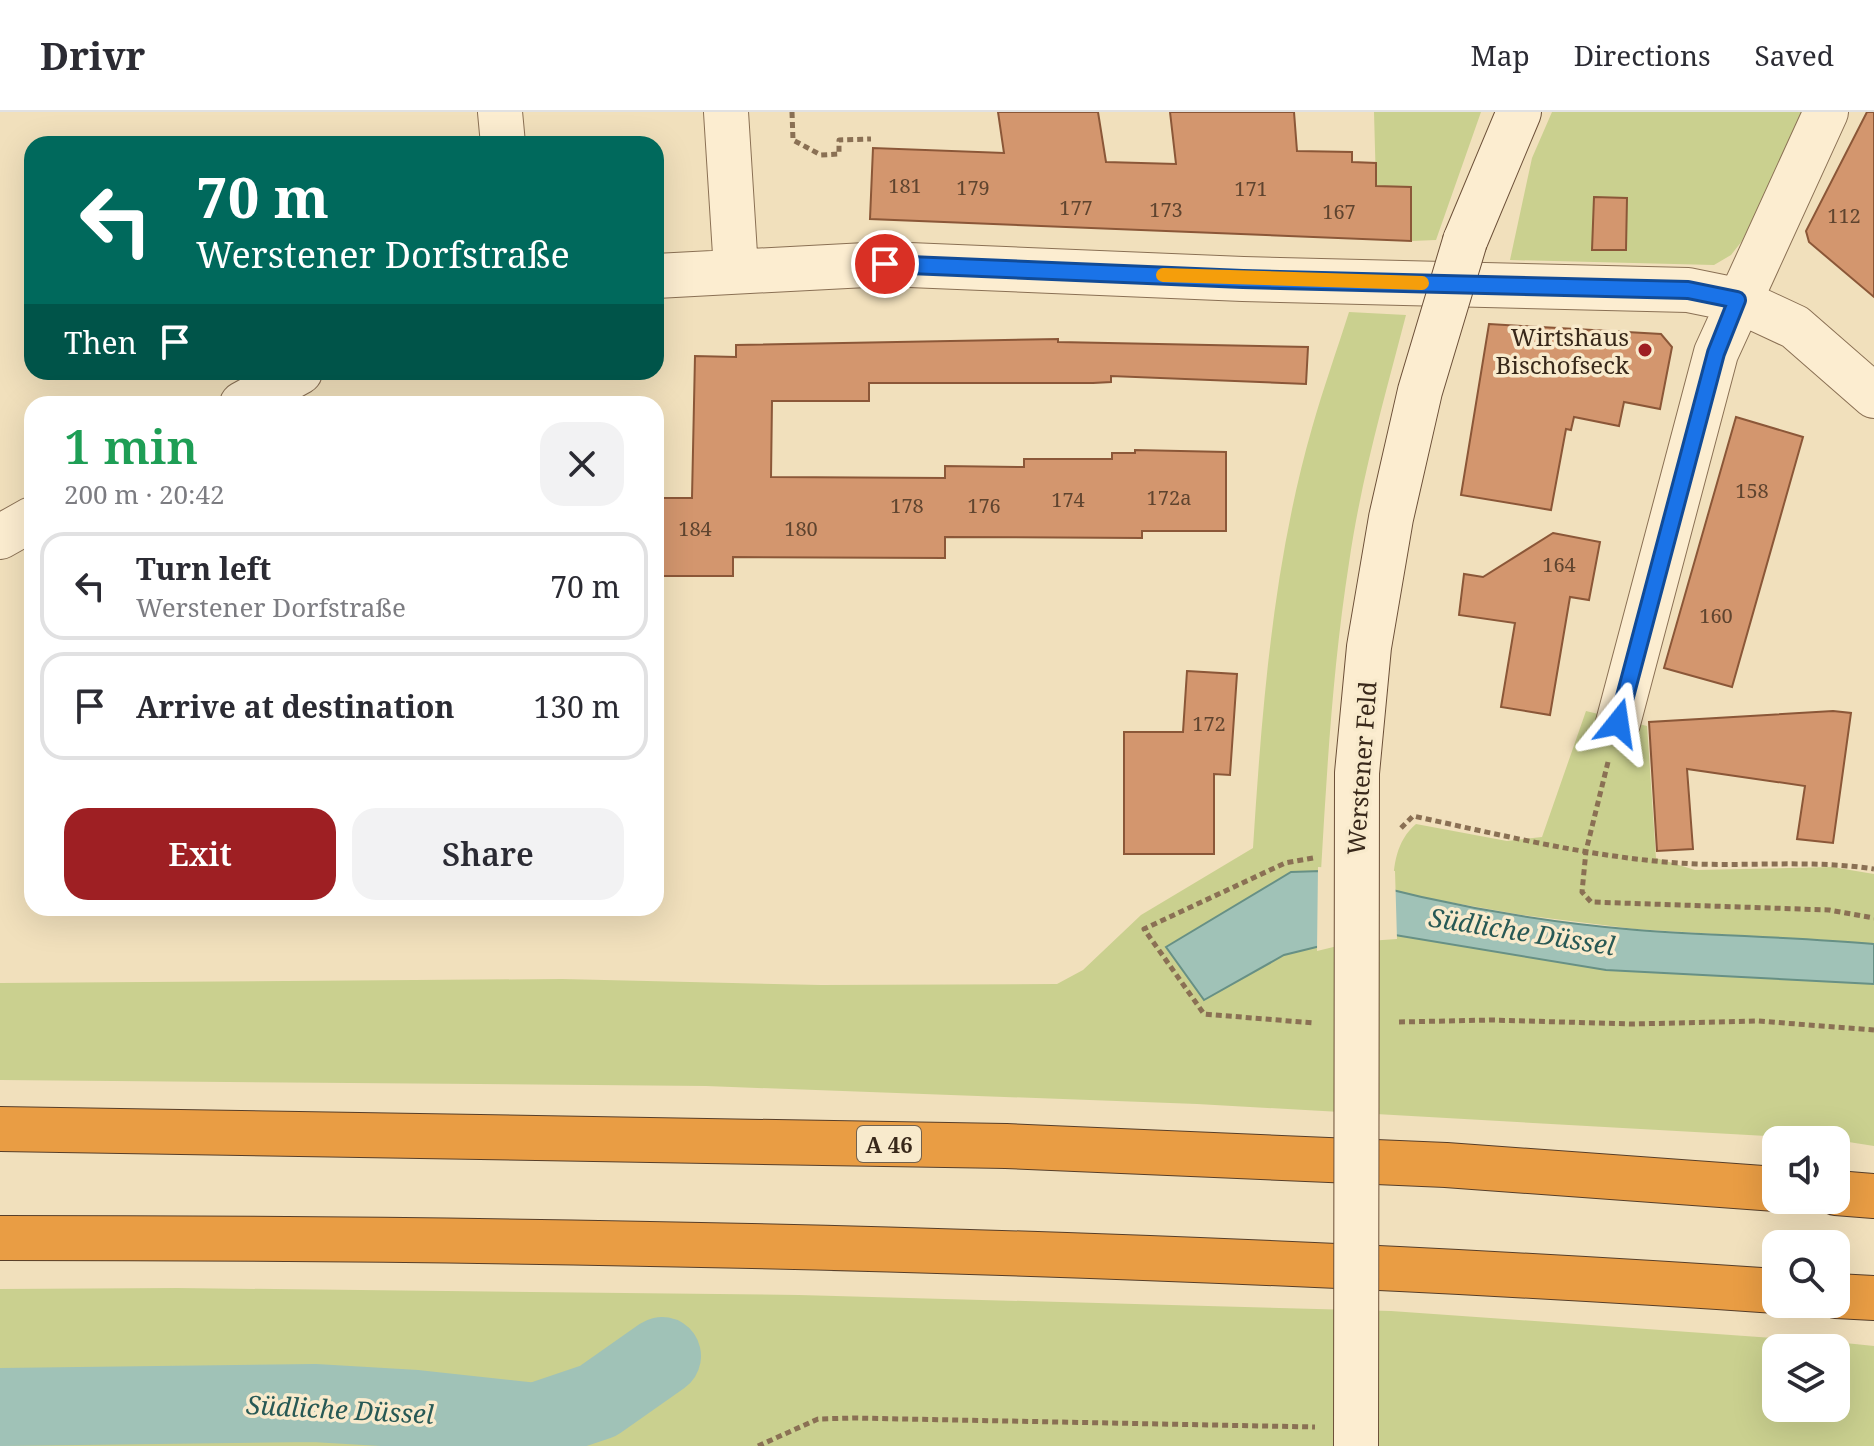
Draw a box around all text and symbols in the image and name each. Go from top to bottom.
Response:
text: Drivr [40,29,145,81]
text: Map [1470,36,1530,74]
text: Directions [1574,36,1711,74]
text: Saved [1755,36,1834,74]
text: 70 m [196,158,329,234]
icon: left [64,168,168,272]
house number: 181 [888,172,922,199]
house number: 179 [956,174,990,201]
house number: 171 [1234,175,1268,202]
house number: 177 [1059,194,1093,221]
house number: 173 [1149,196,1183,223]
house number: 167 [1322,198,1356,225]
house number: 112 [1827,202,1861,229]
text: Werstener Dorfstraße [196,230,570,279]
pin [851,230,919,298]
icon: arrive [863,242,907,286]
icon: arrive [153,320,197,364]
place label: Wirtshaus Bischofseck [1496,320,1630,381]
text: Then [64,322,137,363]
marker: Wirtshaus Bischofseck [1636,341,1654,359]
text: 1 min [64,413,198,478]
button: close [540,422,624,506]
text: 200 m · 20:42 [64,476,225,512]
house number: 158 [1735,477,1769,504]
house number: 172a [1147,484,1191,511]
house number: 174 [1051,486,1085,513]
house number: 178 [890,492,924,519]
house number: 176 [967,492,1001,519]
house number: 184 [678,515,712,542]
house number: 180 [784,515,818,542]
text: Turn left [136,548,271,589]
house number: 164 [1542,551,1576,578]
icon: left [68,564,112,608]
text: 70 m [550,566,620,607]
text: Werstener Dorfstraße [136,589,406,625]
house number: 160 [1699,602,1733,629]
street label: Werstener Feld [1338,680,1384,856]
position arrow [1576,681,1660,765]
icon: arrive [68,684,112,728]
text: Arrive at destination [136,686,455,727]
text: 130 m [534,686,620,727]
house number: 172 [1192,710,1226,737]
button: Exit [64,808,336,900]
button: Share [352,808,624,900]
water label: Südliche Düssel [1427,899,1618,963]
road number: A 46 [857,1126,921,1162]
map controls [1762,1126,1850,1422]
button: sound [1762,1126,1850,1214]
button: search [1762,1230,1850,1318]
button: layers [1762,1334,1850,1422]
water label: Südliche Düssel [245,1386,435,1432]

